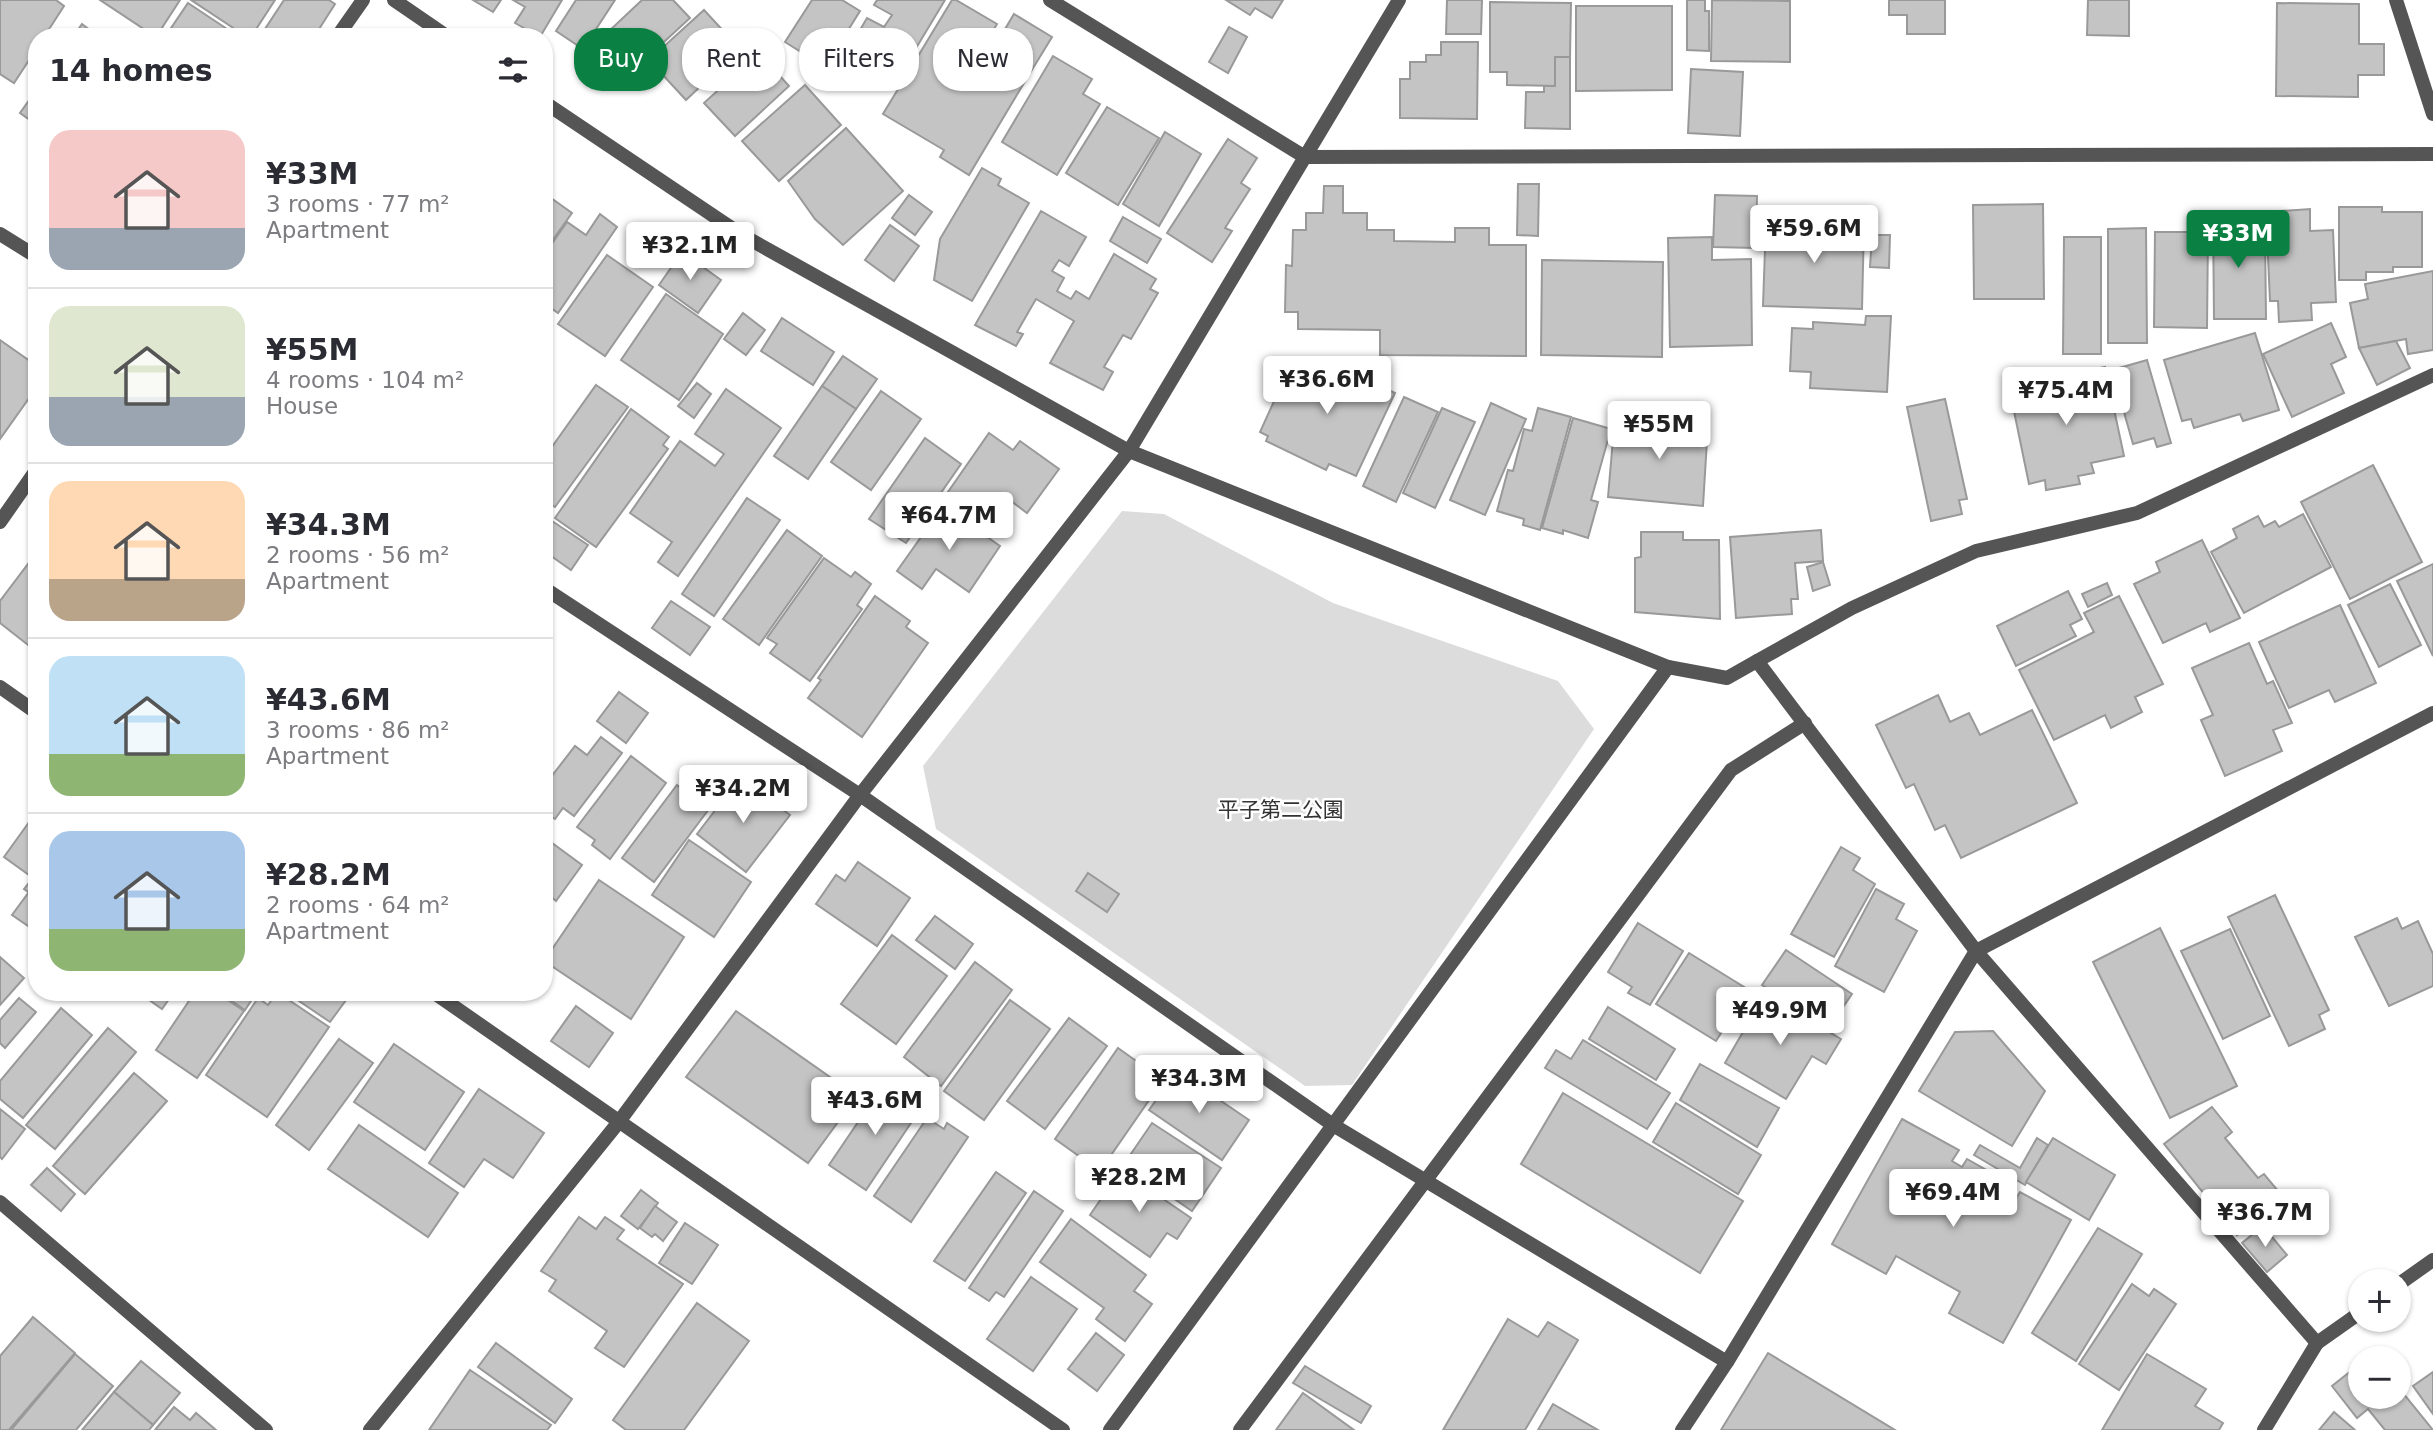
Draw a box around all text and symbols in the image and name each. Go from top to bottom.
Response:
chip: Buy [574,28,668,91]
chip: Rent [682,28,785,91]
chip: Filters [799,28,919,91]
chip: New [933,28,1033,91]
icon: filters [494,51,532,89]
text: 14 homes [49,53,213,88]
text: ¥33M [266,156,358,191]
icon: home [105,158,189,242]
text: 3 rooms · 77 m² [266,191,450,217]
pin: ¥59.6M [1757,205,1871,265]
pin: ¥33M [2197,210,2279,270]
text: ¥59.6M [1766,215,1862,241]
text: Apartment [266,217,389,243]
text: ¥33M [2203,220,2273,246]
pin: ¥32.1M [633,222,747,282]
text: ¥32.1M [642,232,738,258]
text: ¥55M [266,332,358,367]
icon: home [105,334,189,418]
pin: ¥36.6M [1270,356,1384,416]
text: ¥36.6M [1279,366,1375,392]
text: 4 rooms · 104 m² [266,367,464,393]
pin: ¥75.4M [2009,368,2123,427]
text: ¥75.4M [2018,377,2114,403]
text: House [266,393,338,419]
pin: ¥55M [1618,402,1700,461]
text: ¥55M [1624,411,1694,437]
pin: ¥64.7M [892,492,1006,552]
text: ¥64.7M [901,502,997,528]
text: ¥34.3M [266,507,391,542]
icon: home [105,509,189,593]
text: 2 rooms · 56 m² [266,542,450,568]
text: Apartment [266,568,389,594]
text: ¥43.6M [266,682,391,717]
icon: home [105,684,189,768]
text: 3 rooms · 86 m² [266,717,450,743]
text: Apartment [266,743,389,769]
pin: ¥34.2M [686,766,800,825]
text: ¥34.2M [695,775,791,801]
park label: 平子第二公園 [1218,798,1344,822]
text: ¥28.2M [266,857,391,892]
icon: home [105,859,189,943]
text: 2 rooms · 64 m² [266,892,450,918]
text: Apartment [266,918,389,944]
pin: ¥49.9M [1723,988,1837,1047]
text: ¥49.9M [1732,997,1828,1023]
pin: ¥34.3M [1142,1056,1256,1115]
text: ¥34.3M [1151,1065,1247,1091]
pin: ¥43.6M [818,1078,932,1137]
text: ¥43.6M [827,1087,923,1113]
pin: ¥28.2M [1082,1154,1196,1214]
text: ¥28.2M [1091,1164,1187,1190]
pin: ¥69.4M [1896,1170,2010,1229]
text: ¥69.4M [1905,1179,2001,1205]
pin: ¥36.7M [2208,1190,2322,1249]
text: ¥36.7M [2217,1199,2313,1225]
map controls [2348,1269,2411,1409]
button: + [2348,1269,2411,1332]
button: − [2348,1346,2411,1409]

